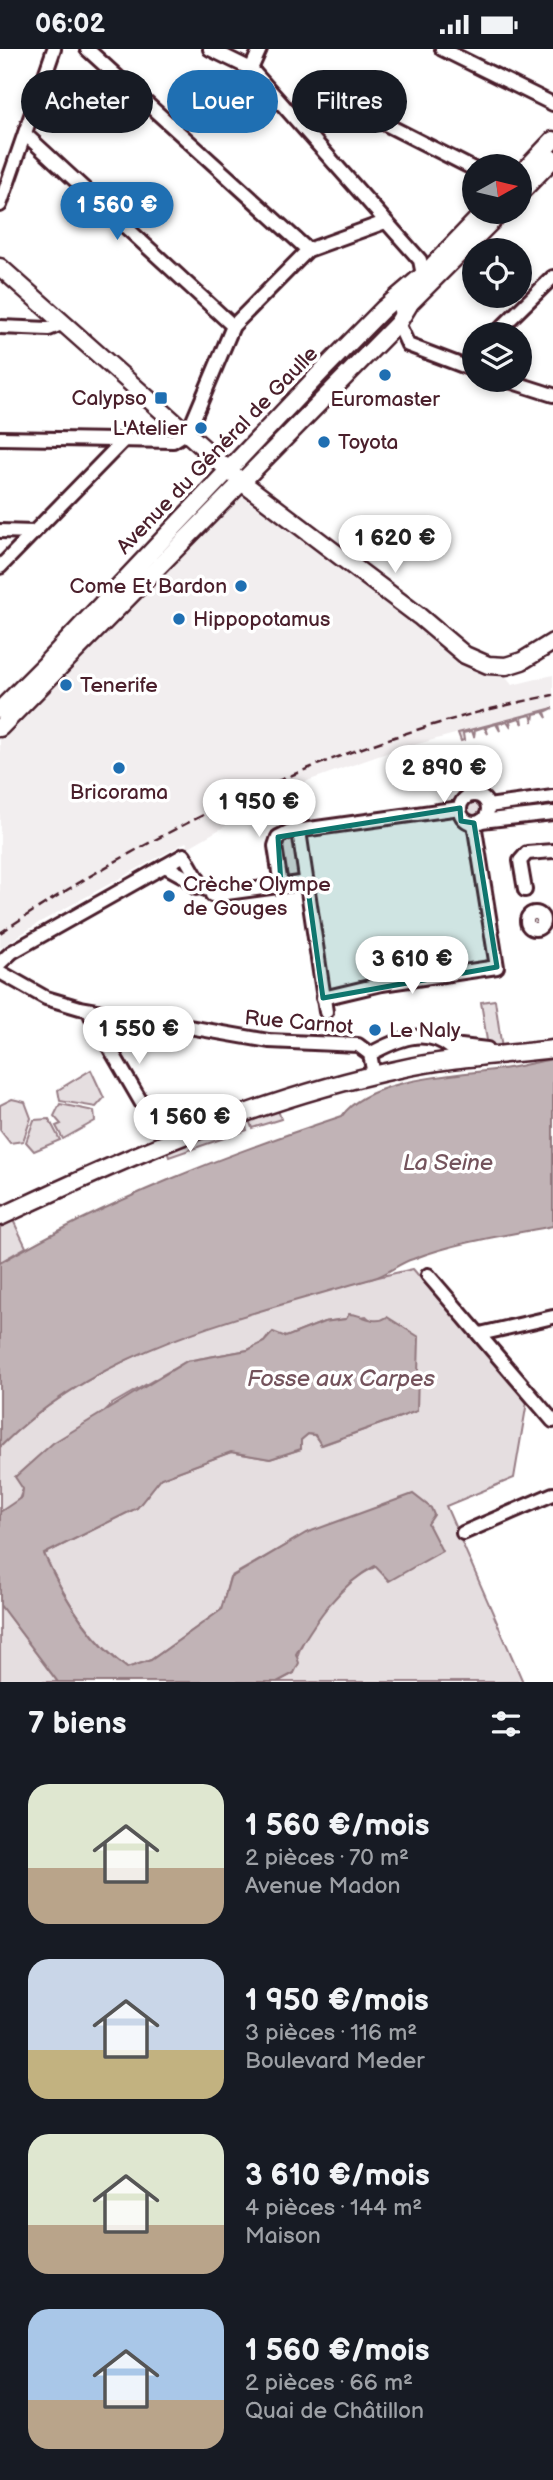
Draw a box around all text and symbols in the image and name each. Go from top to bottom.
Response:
text: 06:02 [35,9,105,40]
chip: Acheter [21,70,153,133]
chip: Louer [167,70,278,133]
chip: Filtres [292,70,407,133]
north arrow [462,154,532,224]
map controls [462,154,532,392]
pin: 1 560 € [52,183,182,242]
text: 1 560 € [77,191,157,219]
button: locate [462,238,532,308]
button: layers [462,322,532,392]
street label: Avenue du Général de Gaulle [111,341,323,559]
marker: Euromaster [377,367,393,383]
place label: Calypso [72,386,147,411]
place label: Euromaster [330,387,440,412]
marker: Calypso [153,390,169,406]
place label: L'Atelier [112,416,187,441]
marker: L'Atelier [193,420,209,436]
place label: Toyota [338,430,398,455]
marker: Toyota [316,434,332,450]
pin: 1 620 € [330,515,460,575]
text: 1 620 € [354,524,436,552]
place label: Come Et Bardon [69,574,227,599]
marker: Come Et Bardon [233,578,249,594]
place label: Hippopotamus [193,607,330,632]
marker: Hippopotamus [171,611,187,627]
place label: Tenerife [80,673,158,698]
marker: Tenerife [58,677,74,693]
pin: 2 890 € [379,745,509,805]
text: 2 890 € [401,754,487,782]
marker: Bricorama [111,760,127,776]
pin: 1 950 € [194,779,324,839]
place label: Bricorama [70,780,168,805]
text: 1 950 € [219,788,299,816]
place label: Crèche Olympe de Gouges [183,872,331,921]
marker: Crèche Olympe de Gouges [161,888,177,904]
pin: 3 610 € [347,937,477,996]
text: 3 610 € [371,945,453,973]
street label: Rue Carnot [244,1005,355,1040]
pin: 1 550 € [74,1007,204,1066]
text: 1 550 € [99,1015,179,1043]
place label: Le Naly [389,1018,461,1043]
marker: Le Naly [367,1022,383,1038]
pin: 1 560 € [125,1095,255,1154]
text: 1 560 € [150,1103,230,1131]
water label: La Seine [403,1149,493,1177]
water label: Fosse aux Carpes [247,1365,435,1393]
icon: filters [487,1705,525,1743]
text: 7 biens [28,1706,126,1742]
text: 1 560 €/mois [245,1808,429,1844]
icon: home [84,1812,168,1896]
text: 2 pièces · 70 m² [245,1844,409,1872]
text: Avenue Madon [245,1872,400,1900]
text: 1 950 €/mois [245,1983,429,2019]
icon: home [84,1987,168,2071]
text: 3 pièces · 116 m² [245,2019,417,2047]
text: Boulevard Meder [245,2047,425,2075]
text: 3 610 €/mois [245,2158,430,2194]
icon: home [84,2162,168,2246]
text: 4 pièces · 144 m² [245,2194,422,2222]
text: Maison [245,2222,321,2250]
text: 1 560 €/mois [245,2333,429,2369]
icon: home [84,2337,168,2421]
text: 2 pièces · 66 m² [245,2369,413,2397]
text: Quai de Châtillon [245,2397,424,2425]

